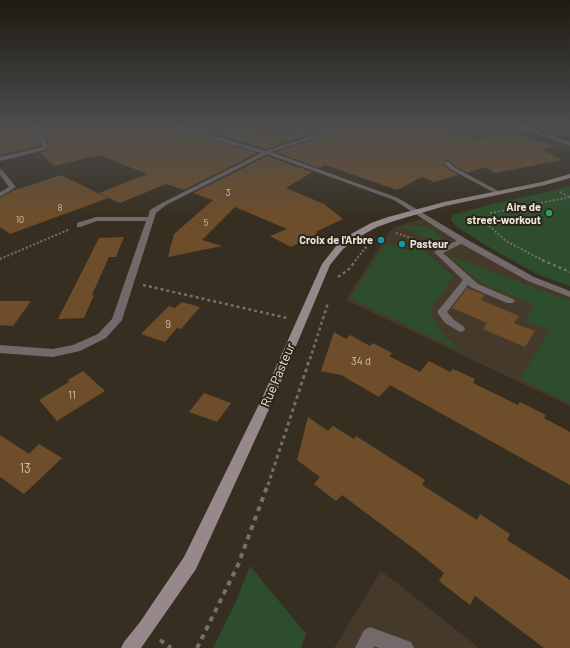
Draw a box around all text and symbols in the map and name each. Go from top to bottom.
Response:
house number: 3 [226,188,230,198]
place label: Aire de street-workout [467,200,541,226]
house number: 8 [58,203,62,213]
marker: Aire de street-workout [544,208,554,218]
house number: 10 [16,215,24,225]
house number: 5 [204,218,208,228]
place label: Croix de l'Arbre [299,233,373,247]
marker: Croix de l'Arbre [376,235,386,245]
place label: Pasteur [410,237,448,251]
marker: Pasteur [397,239,407,249]
house number: 9 [165,317,171,331]
street label: Rue Pasteur [258,341,298,409]
house number: 34 d [351,354,371,368]
house number: 11 [68,388,76,402]
house number: 13 [19,461,31,477]

